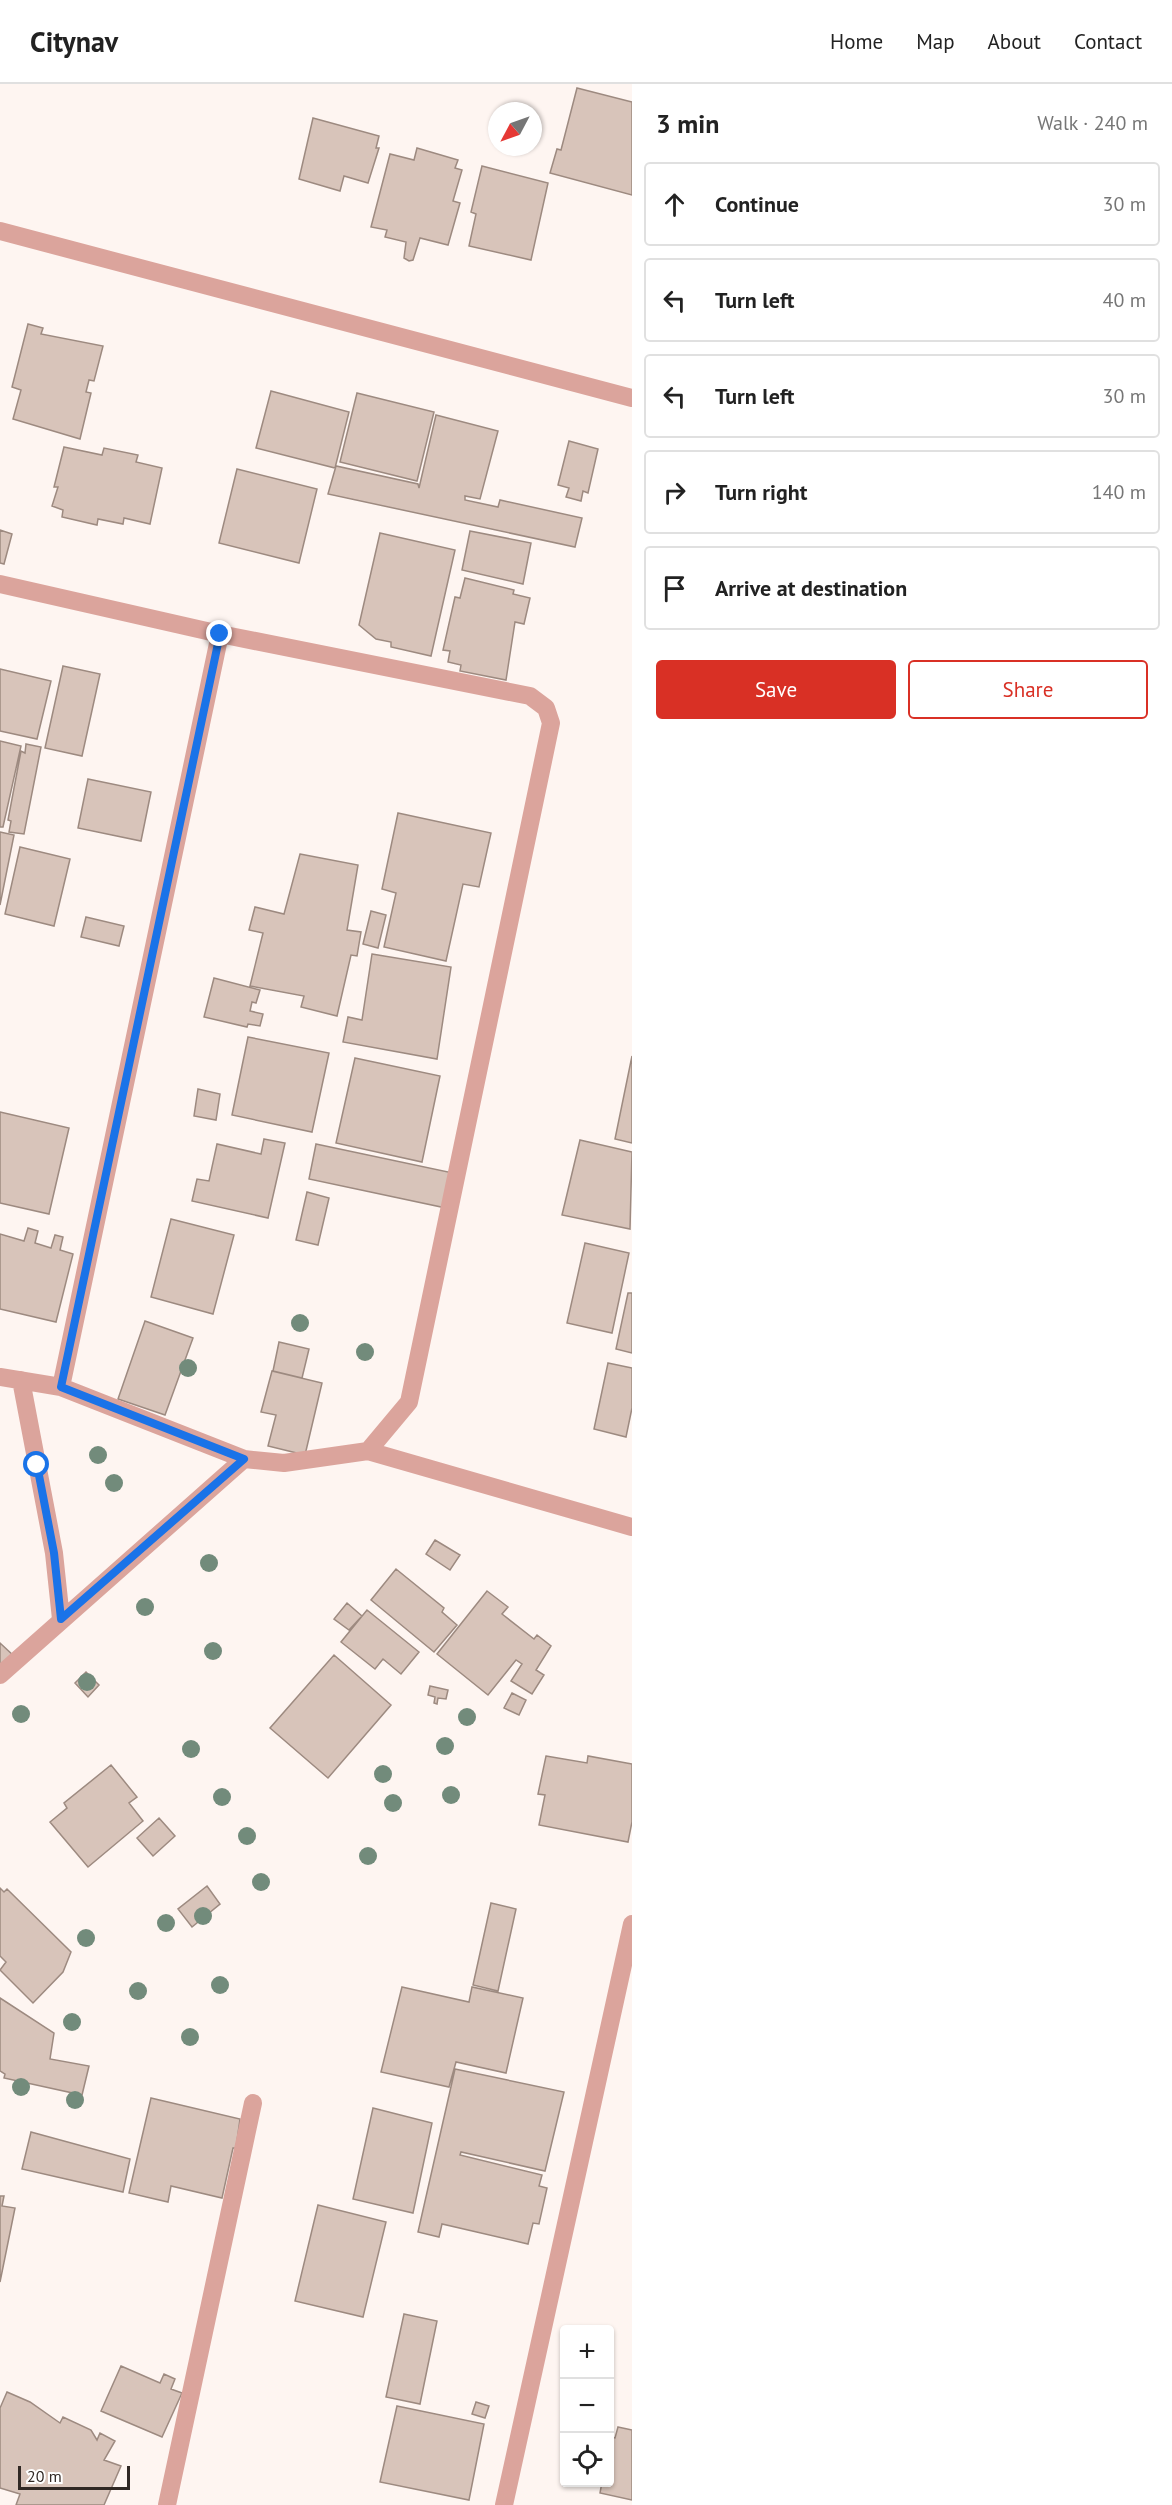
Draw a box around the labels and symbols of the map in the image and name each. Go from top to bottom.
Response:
north arrow [488,102,542,156]
route end [206,620,232,646]
route start [23,1451,49,1477]
scale bar [18,2463,130,2490]

